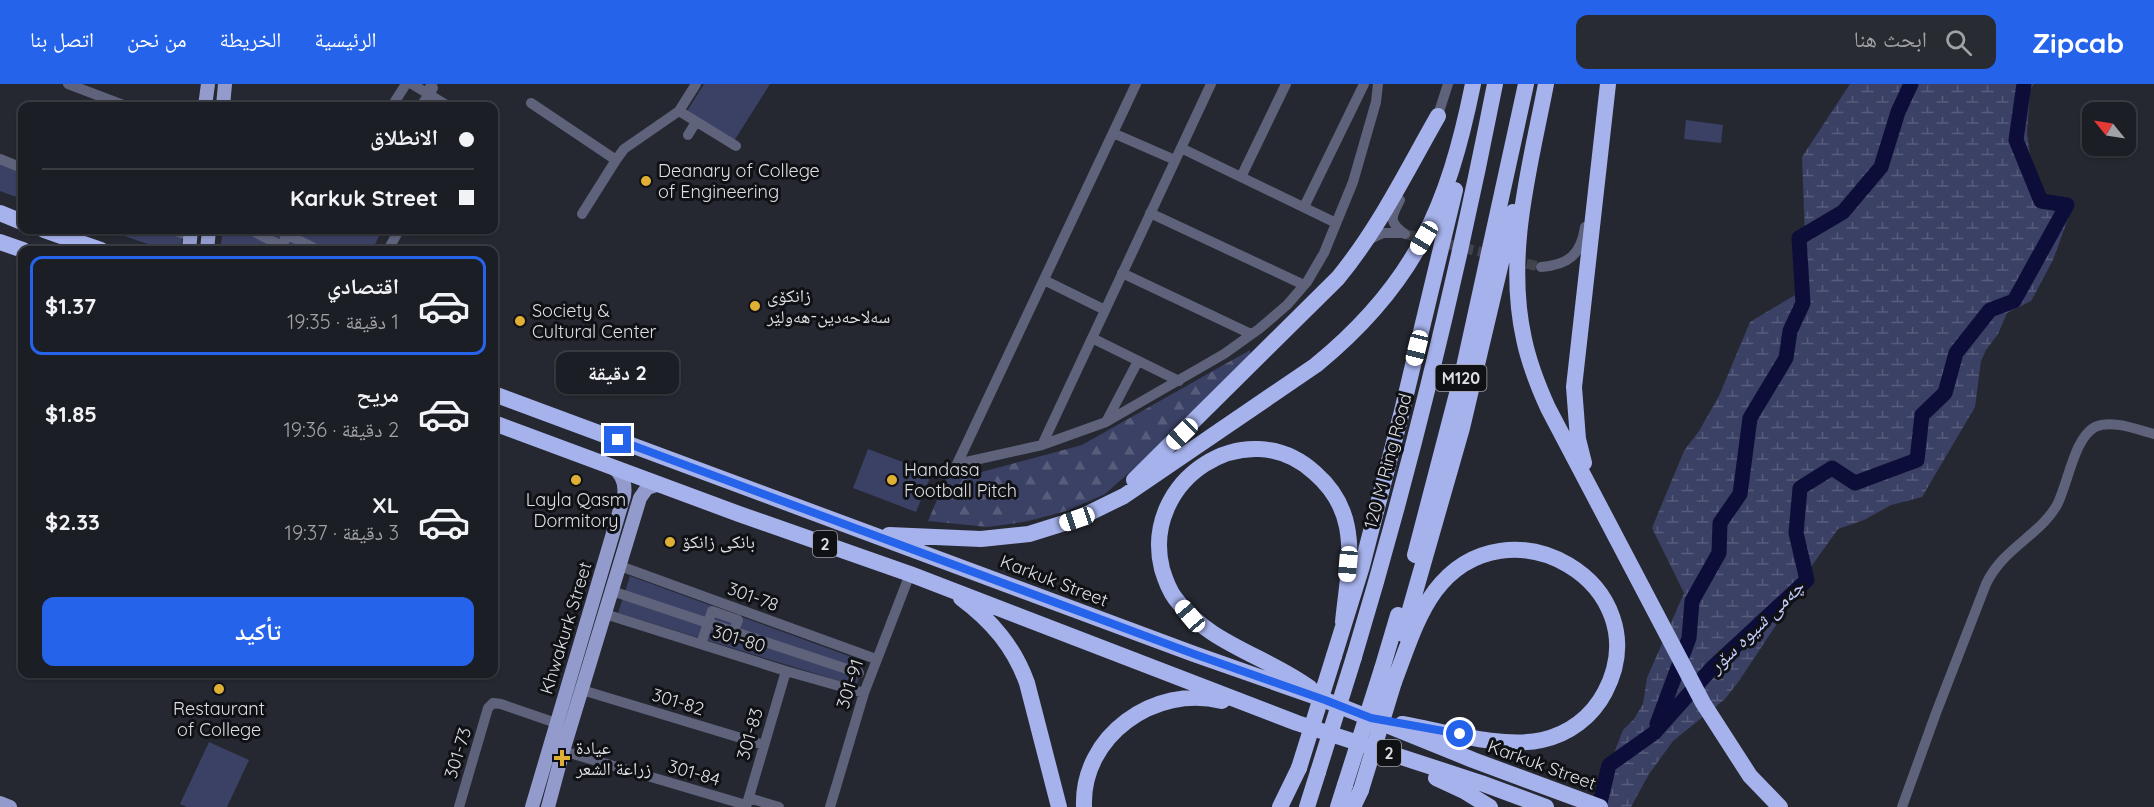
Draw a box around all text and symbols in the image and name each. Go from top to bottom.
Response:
search box [1576,15,1996,69]
text: ابحث هنا [1854,25,1927,53]
text: Zipcab [2032,25,2124,60]
text: اتصل بنا [30,26,94,52]
text: من نحن [127,26,187,52]
text: الخريطة [220,26,281,52]
text: الرئيسية [314,26,377,52]
icon: search [1942,26,1975,59]
north arrow [2082,102,2136,156]
map controls [2082,102,2136,156]
text: الانطلاق [370,123,438,151]
place label: Deanary of College of Engineering [658,159,820,203]
marker: Deanary of College of Engineering [639,174,653,188]
text: Karkuk Street [290,184,438,212]
car [1407,218,1441,258]
text: اقتصادي [327,272,399,300]
icon: car [417,279,471,333]
place label: زانکۆی سەلاحەدین-هەولێر [766,284,890,328]
text: $1.37 [45,292,96,320]
place label: Society & Cultural Center [532,299,657,343]
marker: زانکۆی سەلاحەدین-هەولێر [748,299,762,313]
text: 1 دقيقة · 19:35 [287,309,399,334]
marker: Society & Cultural Center [513,314,527,328]
car [1404,328,1430,368]
callout: 2 دقيقة [556,353,680,395]
text: 2 دقيقة [588,360,647,385]
road number: M120 [1436,365,1486,391]
text: مريح [356,380,399,408]
icon: car [417,387,471,441]
street label: 120 M Ring Road [1358,391,1417,531]
text: $1.85 [45,400,97,428]
car [1163,415,1201,453]
text: 2 دقيقة · 19:36 [283,417,399,442]
route end [604,426,631,453]
place label: Handasa Football Pitch [904,458,1017,502]
marker: Layla Qasm Dormitory [569,473,583,487]
marker: Handasa Football Pitch [885,473,899,487]
place label: Layla Qasm Dormitory [526,488,626,532]
text: XL [372,491,399,519]
icon: car [417,495,471,549]
car [1057,505,1097,533]
text: $2.33 [45,508,100,536]
text: 3 دقيقة · 19:37 [285,520,399,545]
place label: بانکی زانکۆ [682,530,755,553]
road number: 2 [813,531,837,557]
marker: بانکی زانکۆ [663,535,677,549]
car [1337,545,1359,583]
street label: Karkuk Street [997,549,1111,612]
street label: Khwakurk Street [534,559,597,697]
water label: چەمی شیوە سۆر [1701,574,1810,680]
street label: 301-78 [724,577,782,616]
car [1172,596,1208,636]
button: تأكيد [42,597,474,666]
street label: 301-80 [710,620,768,657]
street label: 301-91 [831,656,868,711]
marker: Restaurant of College [212,682,226,696]
street label: 301-82 [649,683,707,720]
place label: Restaurant of College [173,697,265,741]
street label: 301-83 [731,705,768,762]
route start [1446,720,1473,747]
street label: 301-73 [439,724,476,781]
street label: Karkuk Street [1485,734,1599,795]
place label: عيادة زراعة الشعر [575,736,651,780]
road number: 2 [1377,740,1401,766]
marker: عيادة زراعة الشعر [553,749,571,767]
street label: 301-84 [665,754,723,791]

